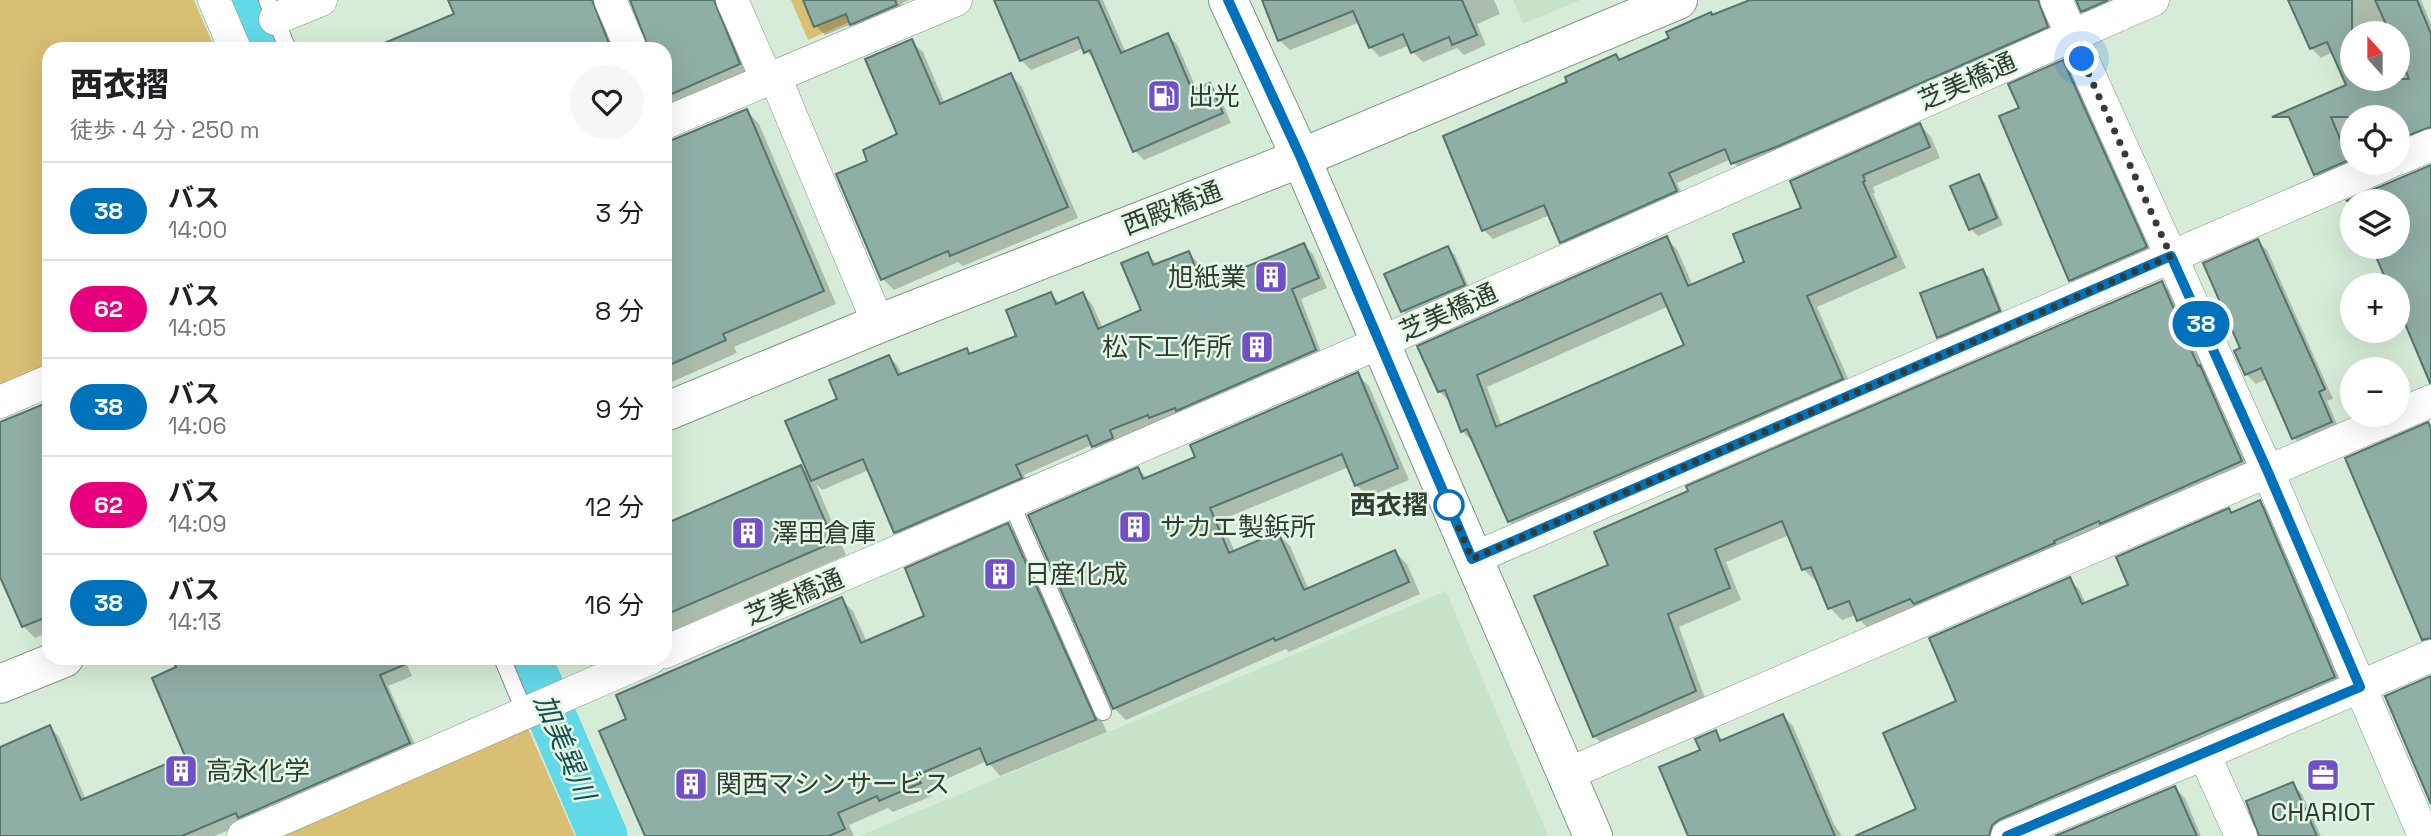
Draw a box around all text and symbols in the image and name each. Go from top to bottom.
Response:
north arrow [2340,21,2410,91]
map controls [2340,21,2410,427]
your location [2064,41,2099,76]
street label: 芝美橋通 [1913,44,2021,118]
text: 西衣摺 [70,64,169,106]
button: heart [570,65,644,139]
fuel station icon: 出光 [1145,77,1183,115]
place label: 出光 [1188,79,1240,113]
button: locate [2340,105,2410,175]
text: 徒歩 · 4 分 · 250 m [70,115,260,145]
street label: 西殿橋通 [1117,173,1227,243]
text: バス [168,181,220,215]
button: layers [2340,189,2410,259]
text: 38 [94,195,123,226]
text: 3 分 [596,196,644,230]
text: 14:00 [168,215,227,245]
building icon: 旭紙業 [1252,258,1290,296]
place label: 旭紙業 [1168,260,1246,294]
button: + [2340,273,2410,343]
street label: 芝美橋通 [1394,275,1502,349]
text: バス [168,279,220,313]
text: 62 [94,293,123,324]
text: 8 分 [595,294,644,328]
line badge: 38 [2170,301,2232,347]
text: 38 [2187,308,2216,339]
text: 14:05 [168,313,226,343]
building icon: 松下工作所 [1238,328,1276,366]
place label: 松下工作所 [1102,330,1232,364]
button: − [2340,357,2410,427]
text: バス [168,377,220,411]
text: 38 [94,391,123,422]
text: 9 分 [595,392,644,426]
text: 14:06 [168,411,227,441]
text: バス [168,475,220,509]
place label: 西衣摺 [1350,488,1428,522]
text: 62 [94,489,123,520]
text: 12 分 [585,490,644,524]
marker: 西衣摺 [1434,490,1464,520]
building icon: サカエ製鋲所 [1116,508,1154,546]
text: 14:09 [168,509,227,539]
place label: サカエ製鋲所 [1160,510,1316,544]
building icon: 澤田倉庫 [729,514,767,552]
place label: 澤田倉庫 [772,516,876,550]
building icon: 日産化成 [981,555,1019,593]
place label: 日産化成 [1024,557,1128,591]
street label: 芝美橋通 [739,561,849,633]
text: バス [168,573,220,607]
text: 38 [94,587,123,618]
text: 16 分 [585,588,644,622]
text: 14:13 [168,607,221,637]
water label: 加美巽川 [527,688,605,808]
building icon: 高永化学 [162,752,200,790]
place label: 高永化学 [206,754,310,788]
office icon: CHARIOT [2304,756,2342,794]
building icon: 関西マシンサービス [672,765,710,803]
place label: 関西マシンサービス [716,767,950,801]
place label: CHARIOT [2271,795,2375,829]

